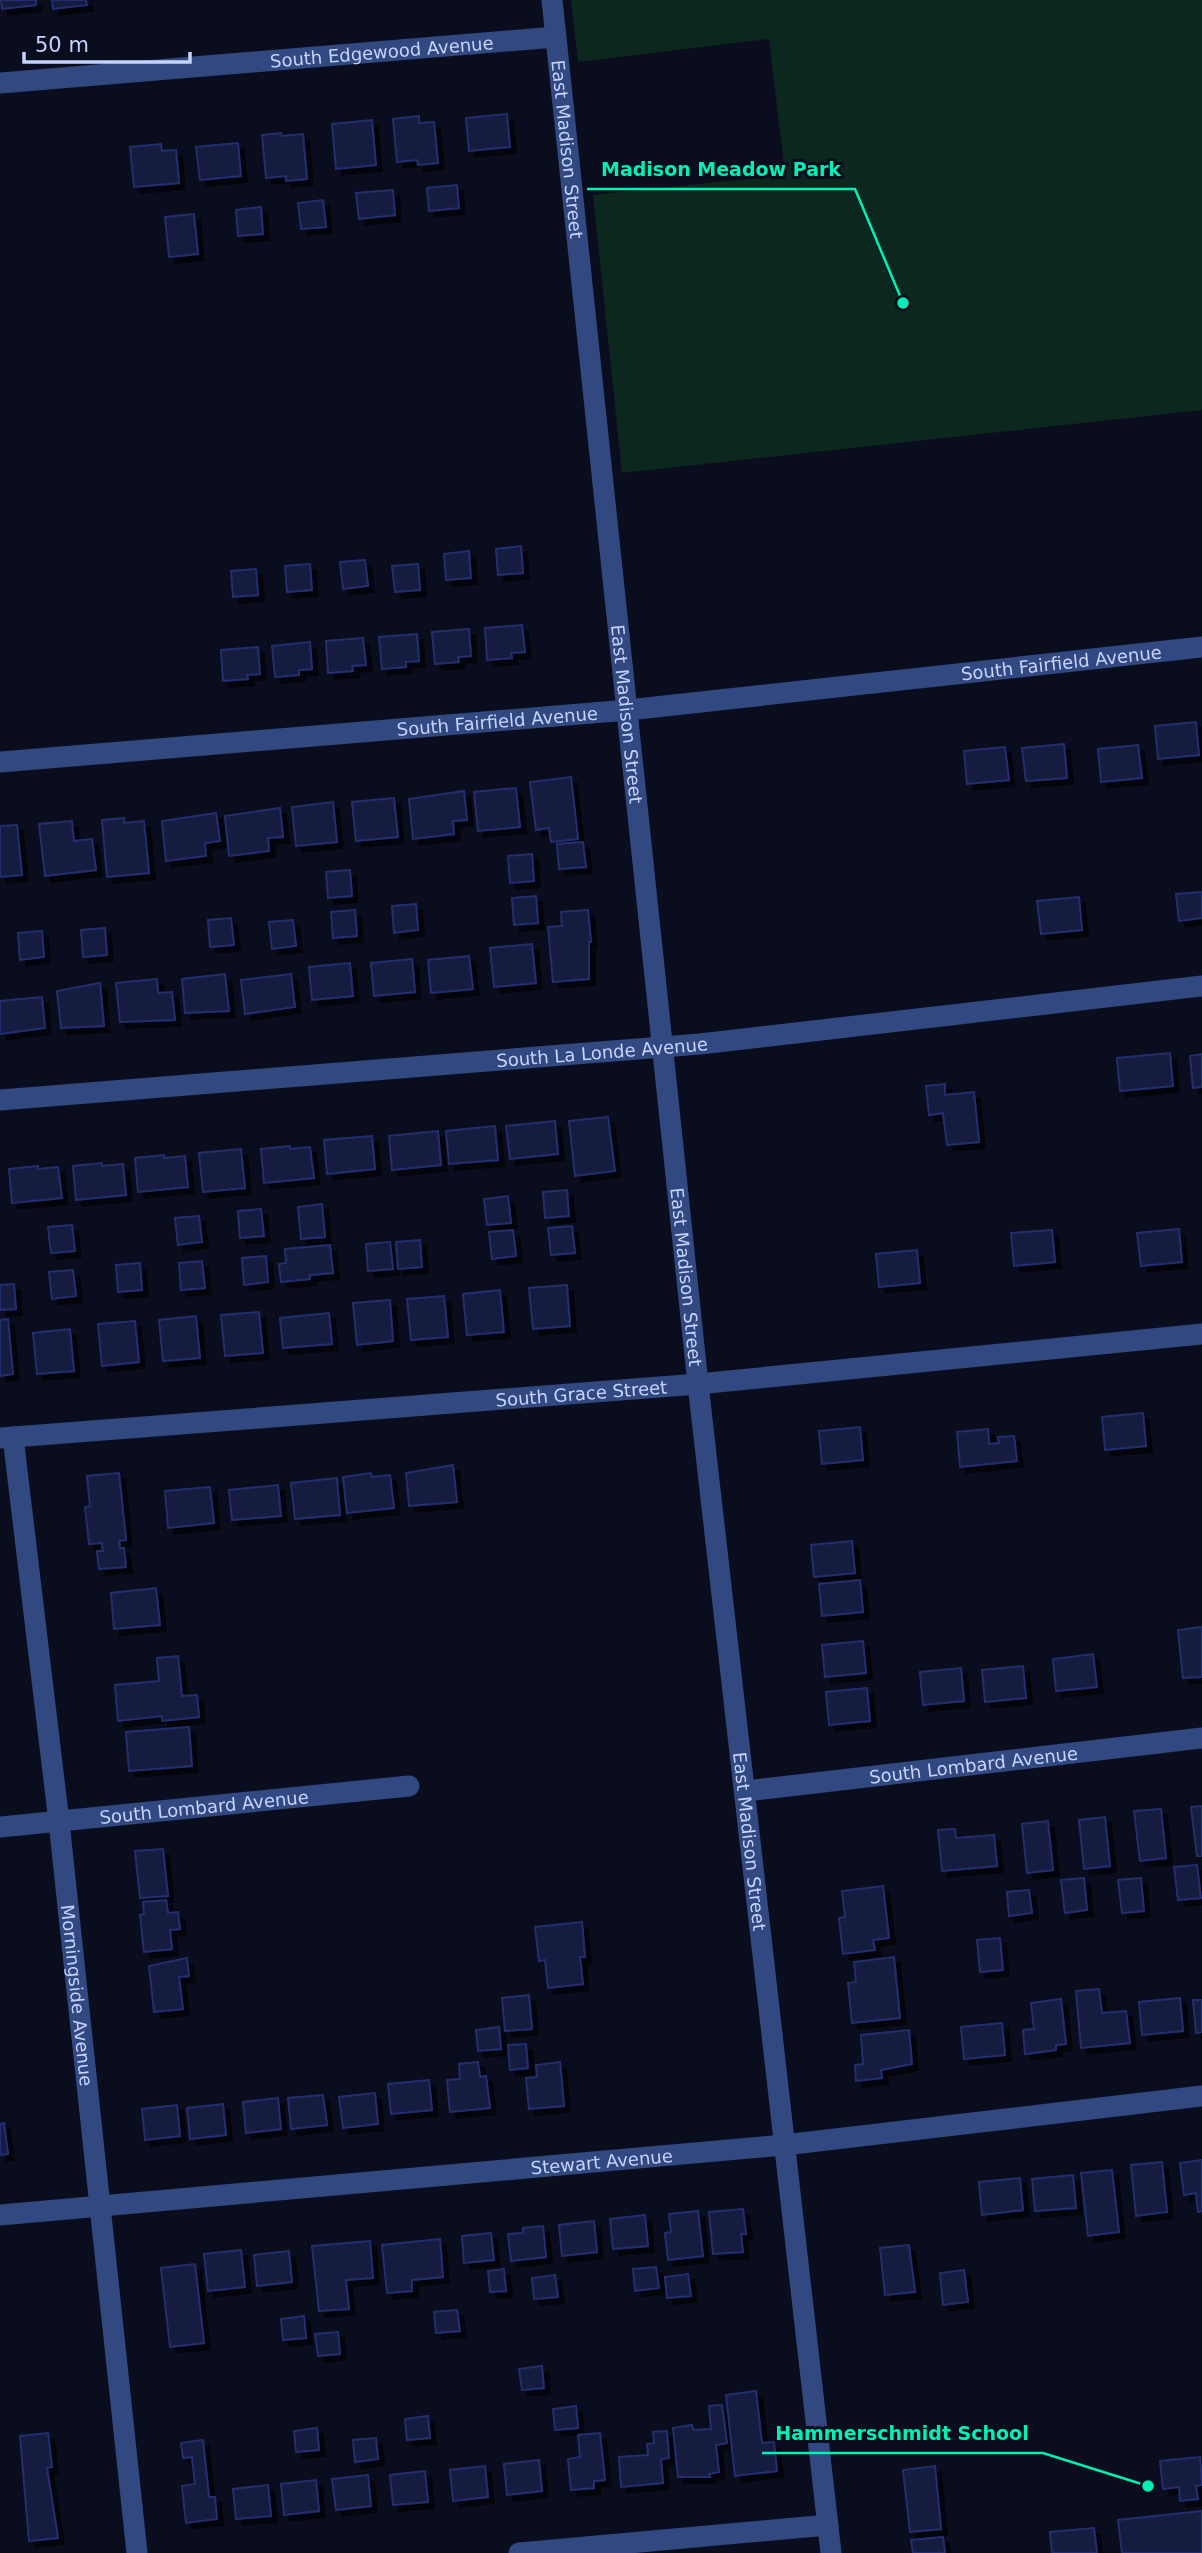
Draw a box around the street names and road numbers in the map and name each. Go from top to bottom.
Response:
street label: South Edgewood Avenue [269,32,494,71]
street label: East Madison Street [548,59,588,240]
street label: East Madison Street [607,623,647,805]
street label: South Fairfield Avenue [960,641,1163,684]
street label: South Fairfield Avenue [396,702,599,740]
street label: South La Londe Avenue [495,1033,709,1071]
street label: East Madison Street [667,1186,707,1367]
street label: South Grace Street [495,1376,668,1410]
street label: South Lombard Avenue [868,1742,1079,1787]
street label: East Madison Street [729,1751,771,1932]
street label: South Lombard Avenue [98,1786,310,1827]
street label: Morningside Avenue [57,1903,98,2087]
street label: Stewart Avenue [530,2144,673,2178]

